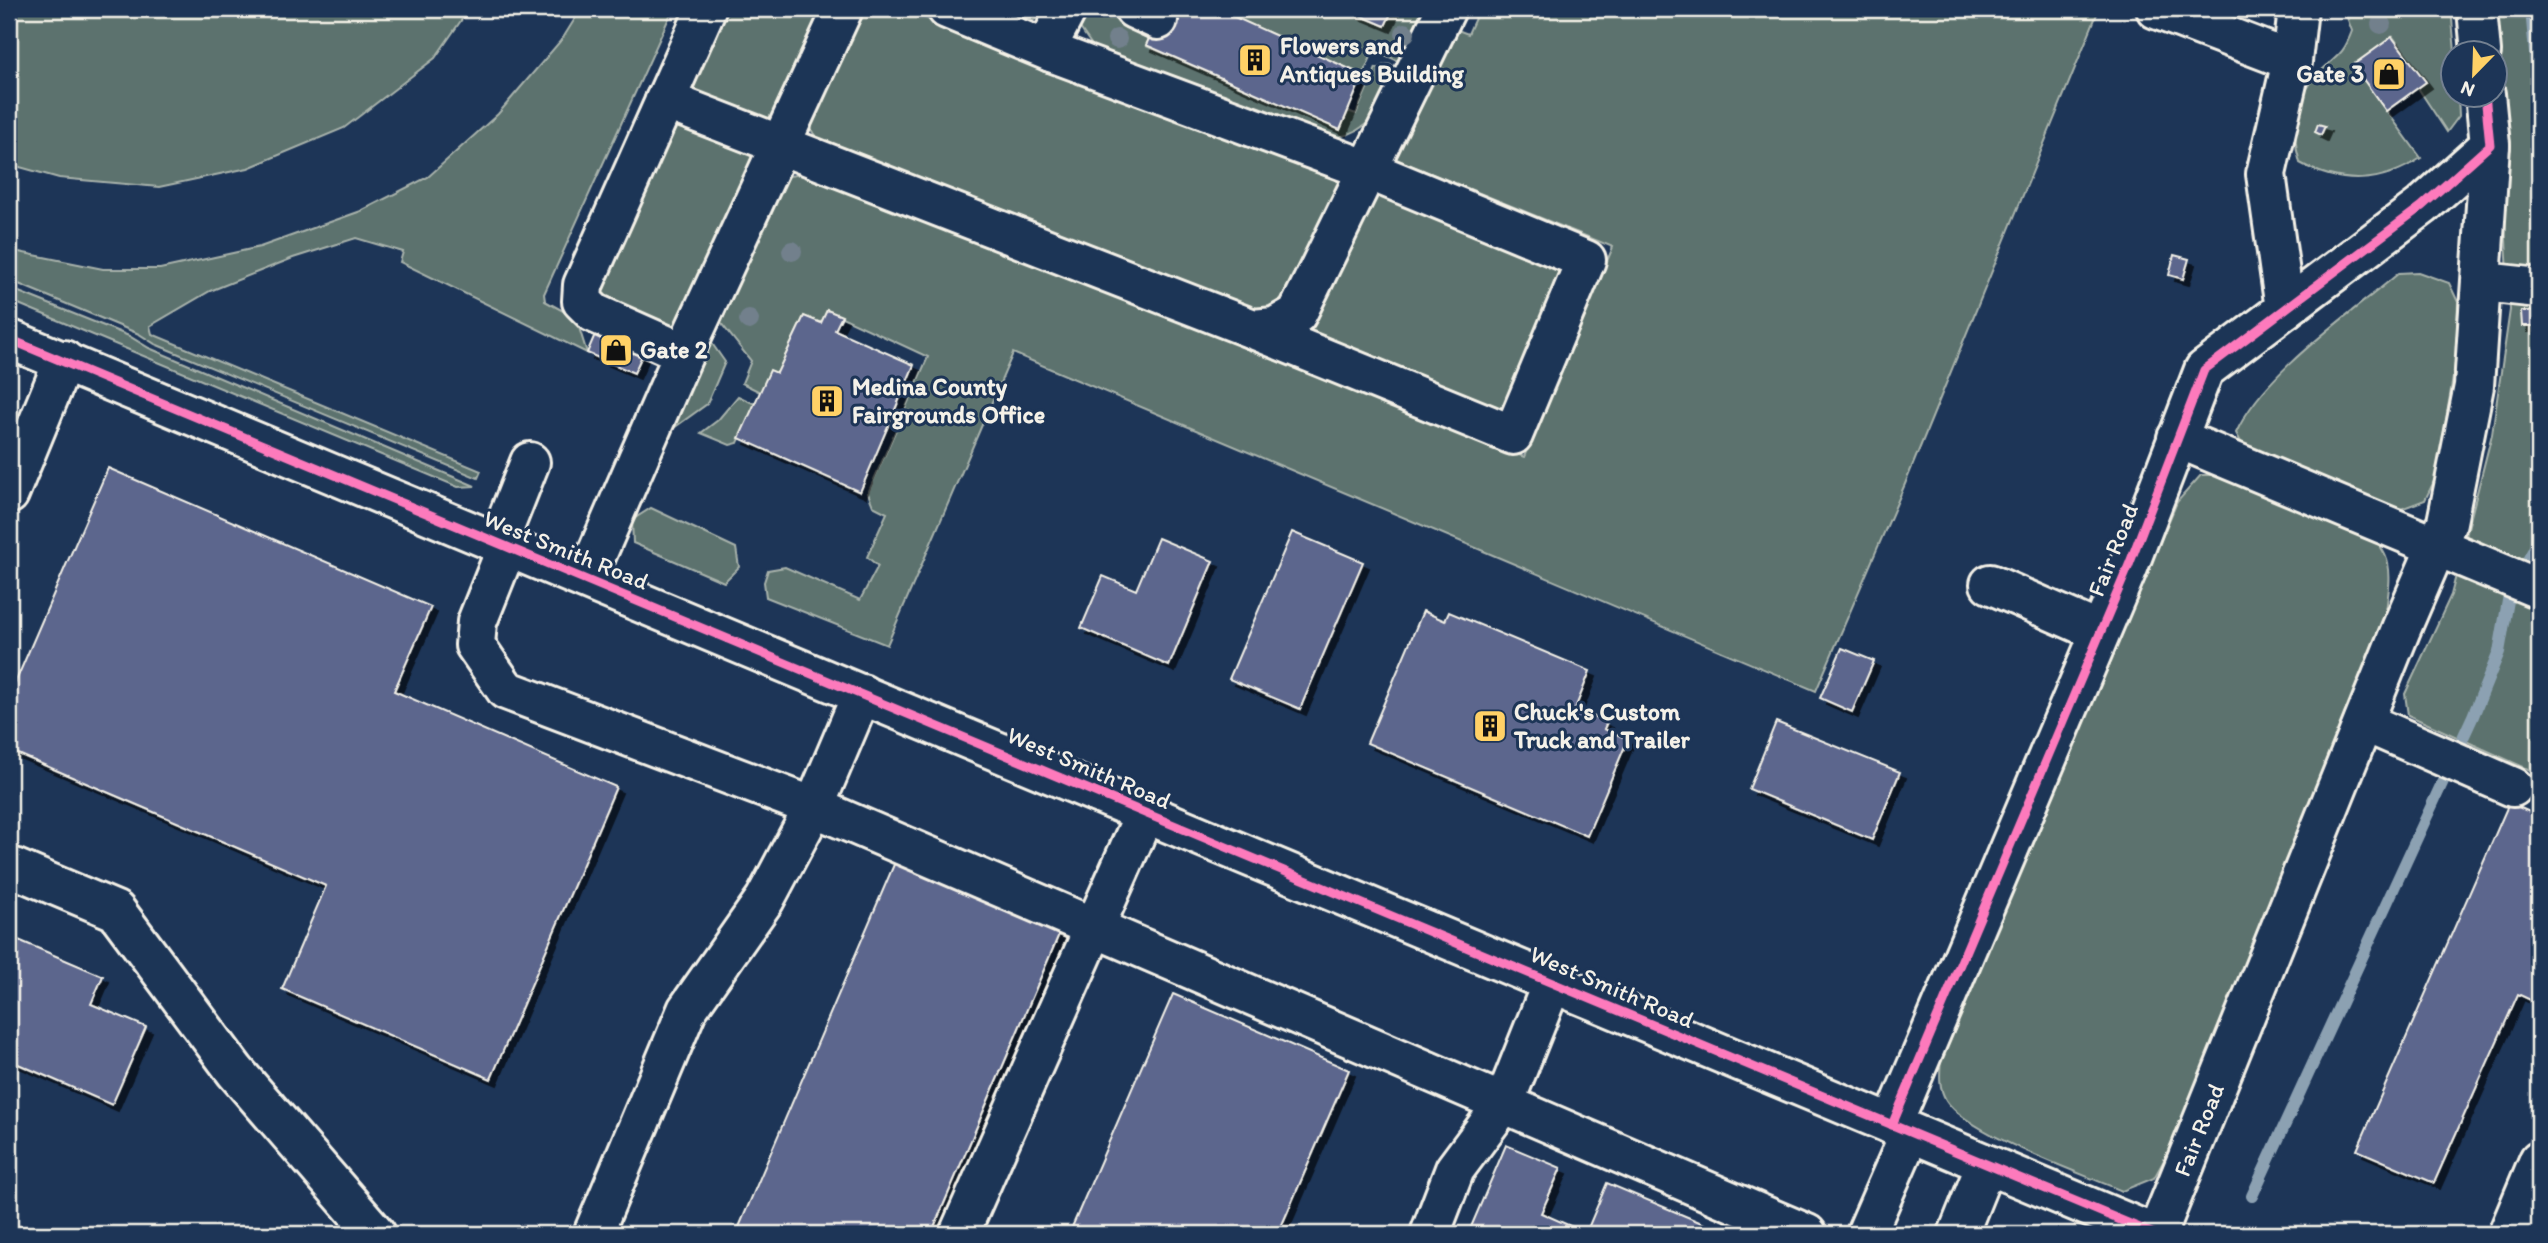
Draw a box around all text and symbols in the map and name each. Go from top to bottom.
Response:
place label: Flowers and Antiques Building [1279,31,1464,89]
north arrow [2440,38,2510,108]
building icon: Flowers and Antiques Building [1236,41,1274,79]
shop icon: Gate 3 [2370,55,2408,93]
place label: Gate 3 [2296,59,2364,88]
text: N [2457,76,2478,102]
shop icon: Gate 2 [597,331,635,369]
place label: Gate 2 [640,335,708,364]
place label: Medina County Fairgrounds Office [852,372,1045,430]
building icon: Medina County Fairgrounds Office [808,382,846,420]
street label: Fair Road [2081,499,2144,600]
street label: West Smith Road [479,503,653,596]
place label: Chuck's Custom Truck and Trailer [1513,697,1691,754]
building icon: Chuck's Custom Truck and Trailer [1471,707,1509,745]
street label: West Smith Road [1003,720,1176,815]
street label: West Smith Road [1526,939,1699,1034]
street label: Fair Road [2167,1079,2230,1180]

